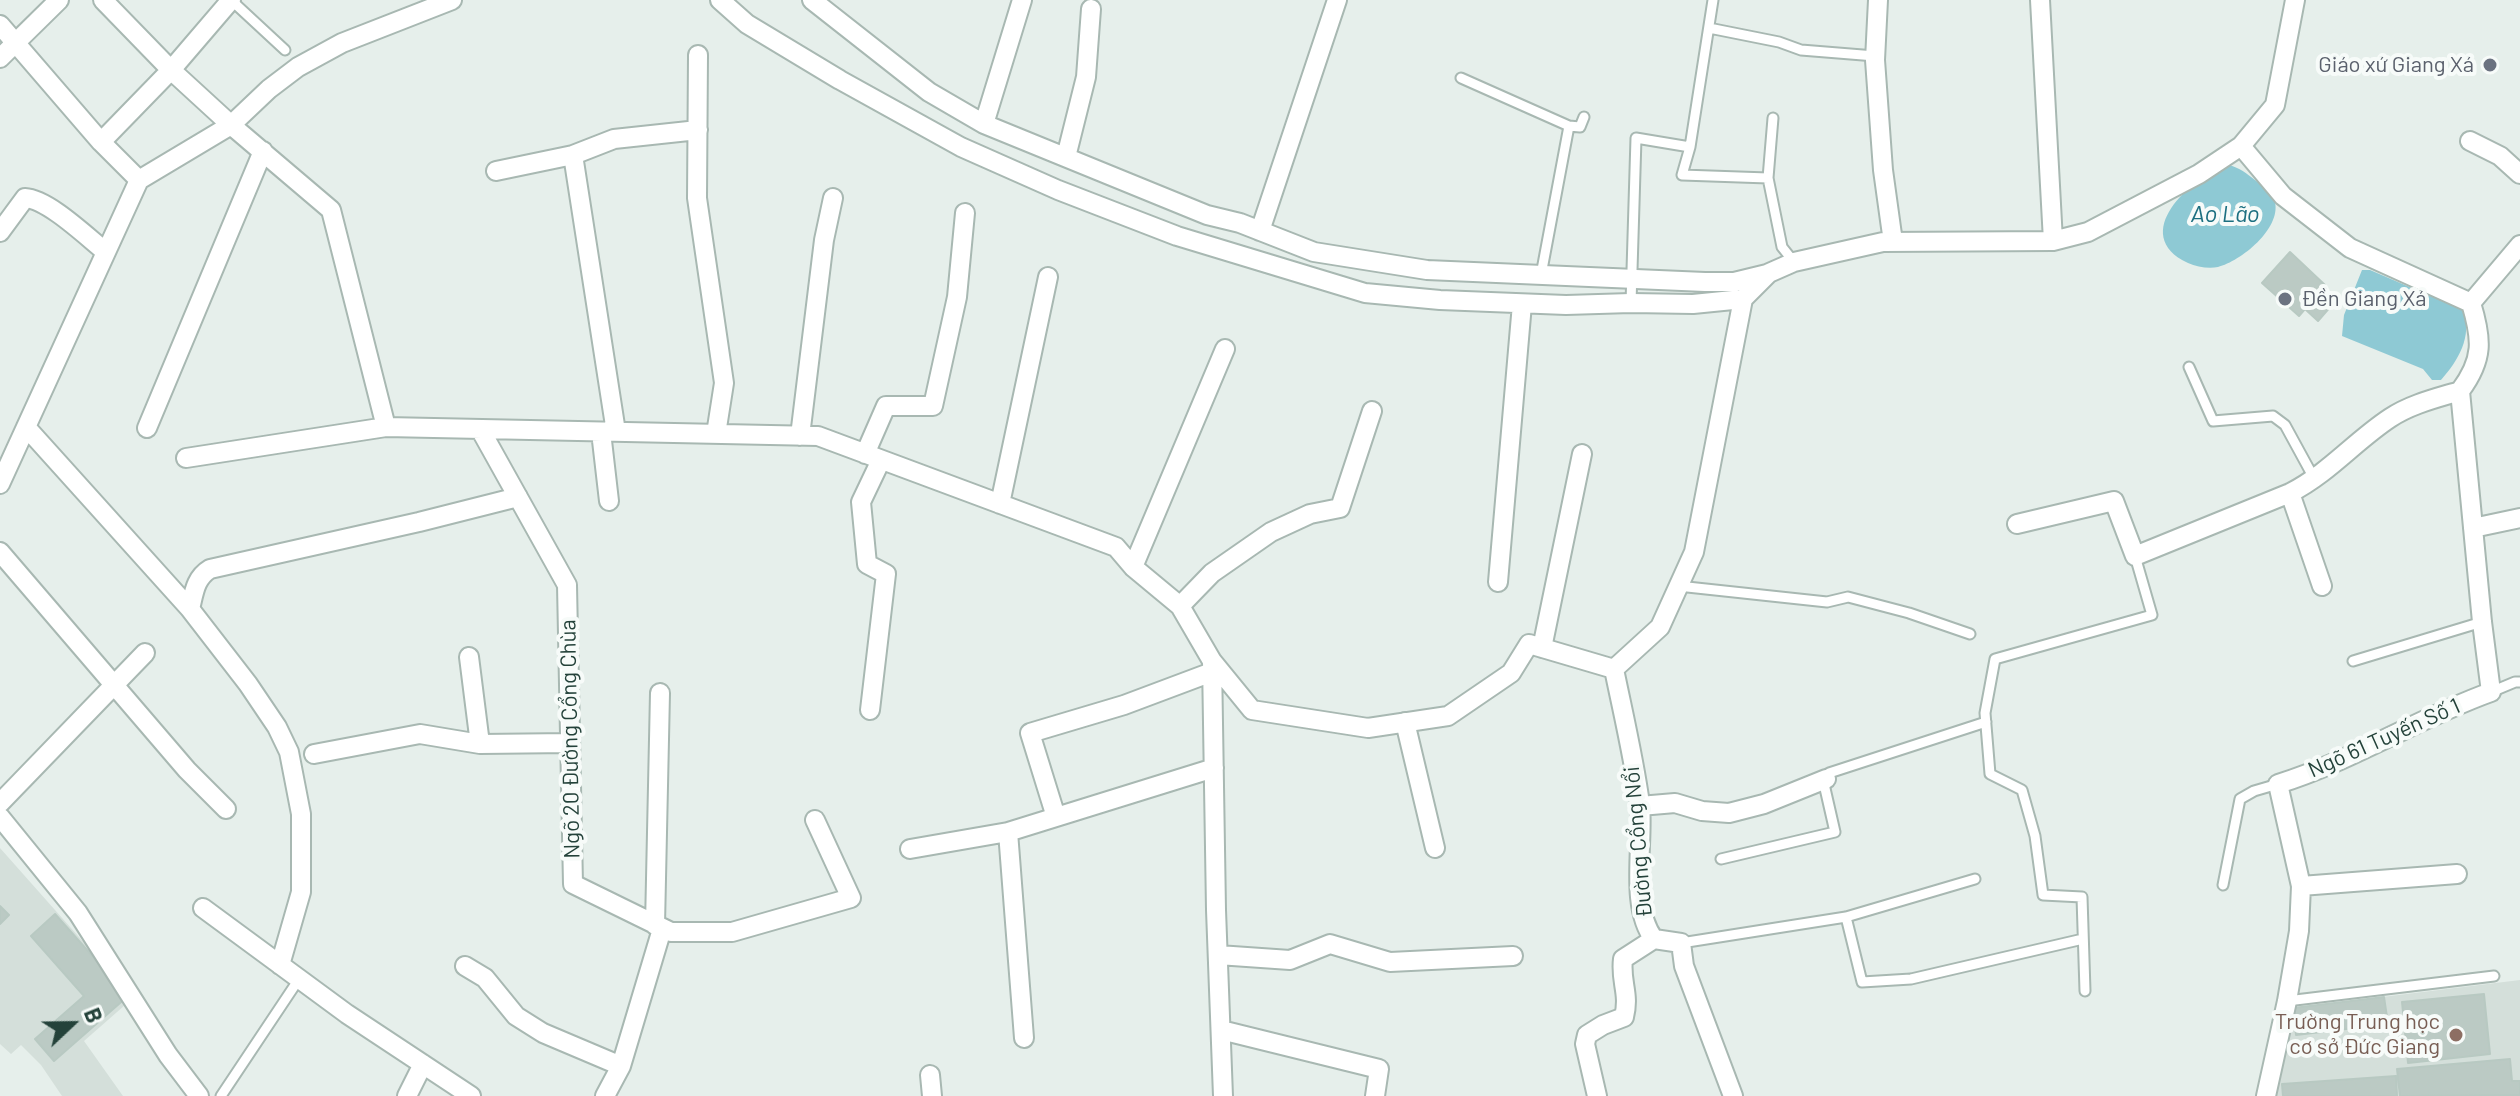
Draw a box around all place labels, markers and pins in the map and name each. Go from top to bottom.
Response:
place label: Giáo xứ Giang Xá [2318,52,2474,78]
marker: Giáo xứ Giang Xá [2481,56,2499,74]
place label: Đền Giang Xá [2301,286,2426,312]
marker: Đền Giang Xá [2276,290,2294,308]
place label: Trường Trung học cơ sở Đức Giang [2275,1009,2440,1060]
marker: Trường Trung học cơ sở Đức Giang [2447,1026,2465,1044]

